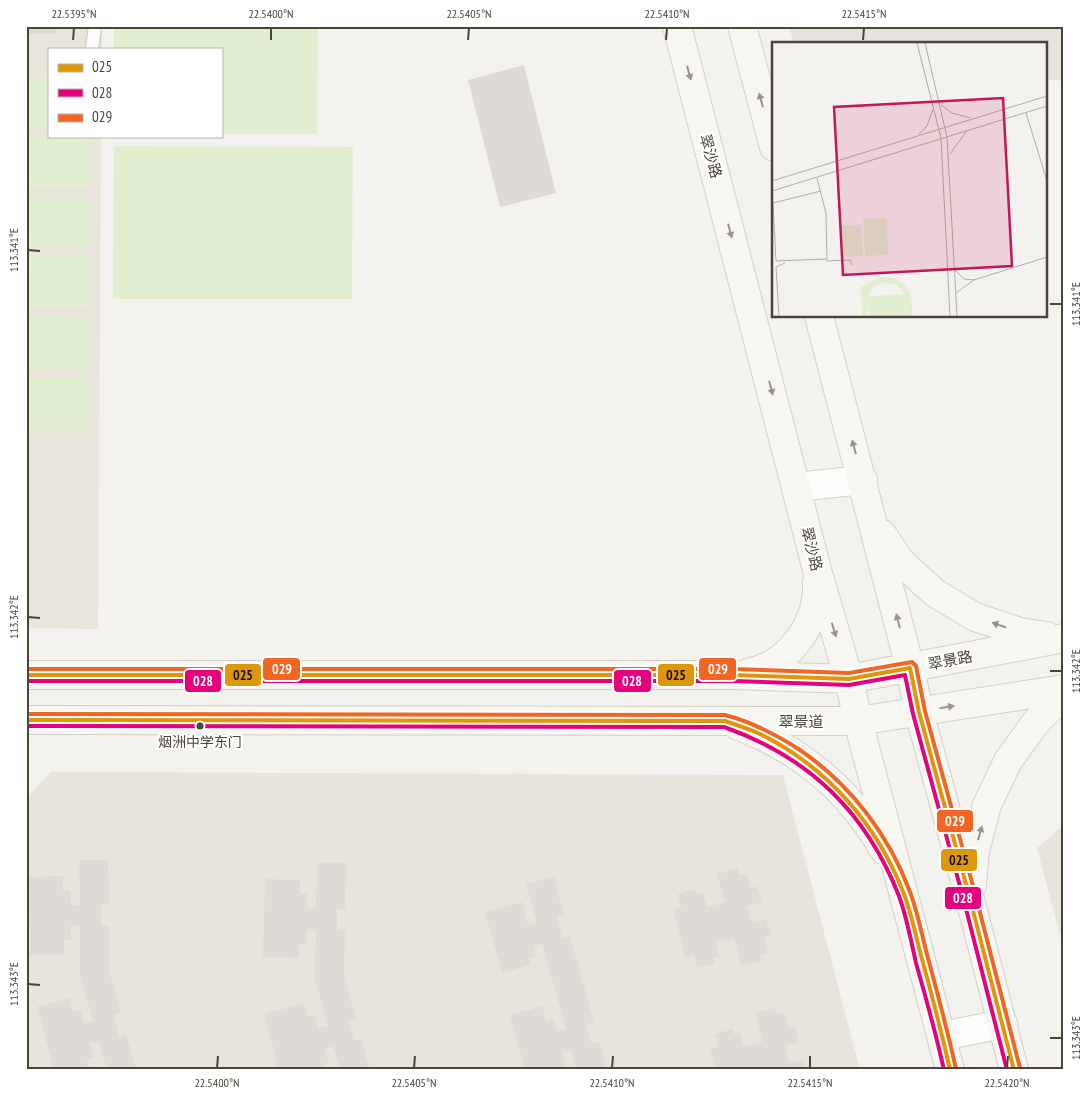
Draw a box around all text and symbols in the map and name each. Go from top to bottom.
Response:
text: 22.5395°N [51,6,97,21]
text: 22.5400°N [248,6,294,21]
text: 22.5405°N [446,6,492,21]
text: 22.5410°N [644,6,690,21]
text: 22.5415°N [841,6,887,21]
inset map [772,42,1048,318]
legend [48,48,222,138]
text: 025 [92,57,112,76]
one-way arrow [685,66,693,81]
text: 028 [92,83,112,102]
one-way arrow [757,92,765,107]
text: 029 [92,107,112,126]
street label: 翠沙路 [696,132,726,180]
one-way arrow [726,223,734,238]
text: 113.341°E [6,228,21,272]
text: 113.341°E [1068,282,1083,326]
one-way arrow [767,381,775,396]
one-way arrow [850,439,858,454]
street label: 翠沙路 [797,525,827,573]
text: 113.342°E [6,595,21,639]
one-way arrow [894,613,902,628]
one-way arrow [991,621,1006,629]
one-way arrow [831,622,839,637]
street label: 翠景路 [926,646,974,674]
text: 113.342°E [1068,649,1083,693]
line badge: 029 [262,657,301,681]
line badge: 029 [698,657,737,681]
text: 029 [272,660,292,678]
text: 029 [708,660,728,678]
line badge: 025 [224,663,262,687]
line badge: 025 [657,663,695,687]
text: 025 [233,666,253,684]
text: 025 [666,666,686,684]
line badge: 028 [184,669,222,693]
line badge: 028 [613,669,652,693]
text: 028 [193,672,213,690]
text: 028 [622,672,642,690]
one-way arrow [940,703,956,711]
street label: 翠景道 [778,712,824,731]
marker: 烟洲中学东门 [195,721,205,731]
place label: 烟洲中学东门 [158,733,242,751]
line badge: 029 [936,809,974,833]
text: 029 [945,812,965,830]
one-way arrow [976,826,984,841]
line badge: 025 [940,848,978,872]
text: 025 [949,851,969,869]
line badge: 028 [944,886,982,910]
text: 028 [953,889,973,907]
text: 113.343°E [6,962,21,1006]
text: 113.343°E [1068,1016,1083,1060]
text: 22.5400°N [194,1075,240,1090]
text: 22.5405°N [391,1075,437,1090]
text: 22.5410°N [589,1075,635,1090]
text: 22.5415°N [787,1075,833,1090]
text: 22.5420°N [984,1075,1030,1090]

